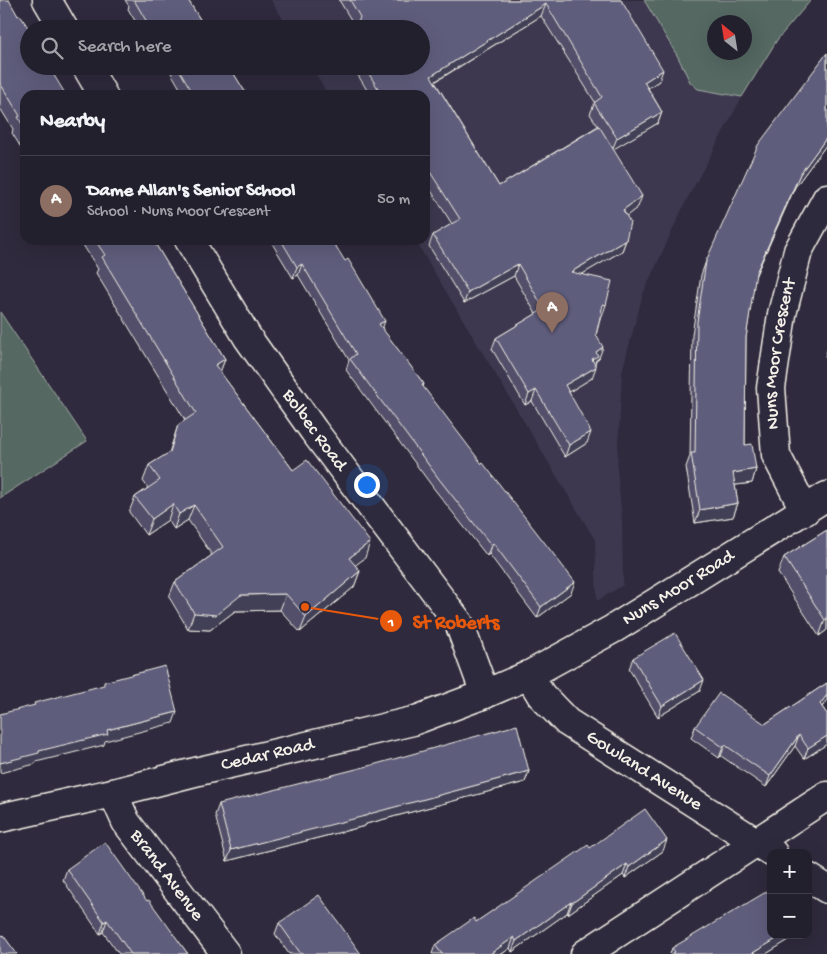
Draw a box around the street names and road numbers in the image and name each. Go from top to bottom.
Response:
street label: Nuns Moor Crescent [760,274,803,430]
street label: Bolbec Road [276,384,353,477]
street label: Nuns Moor Road [618,544,740,632]
street label: Gowland Avenue [582,725,706,816]
street label: Cedar Road [219,733,318,777]
street label: Brand Avenue [124,824,209,926]

